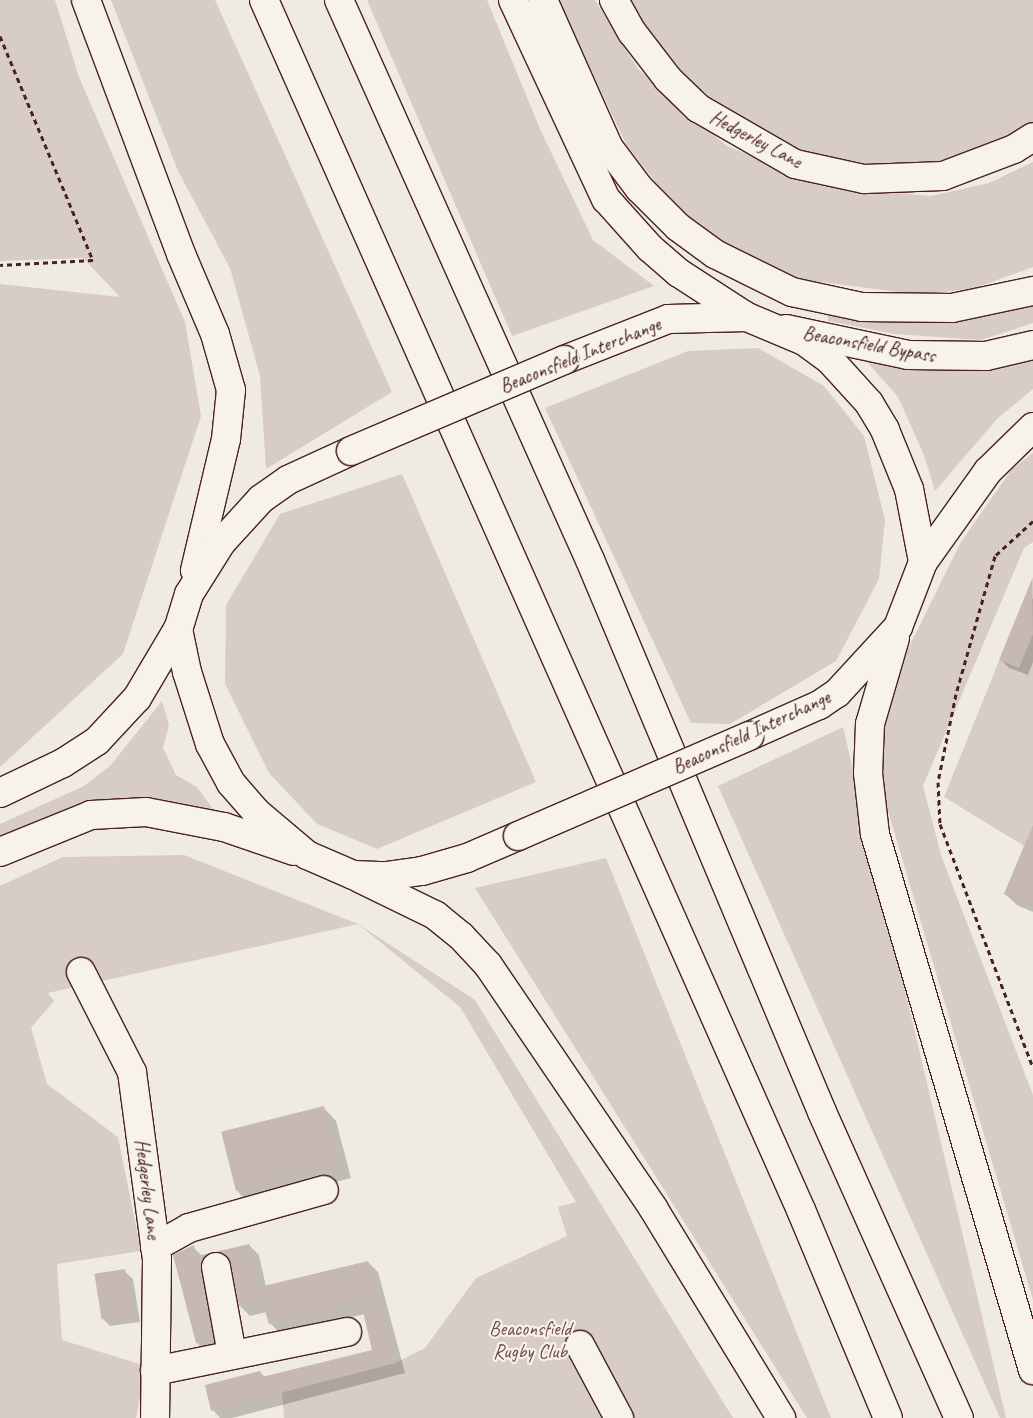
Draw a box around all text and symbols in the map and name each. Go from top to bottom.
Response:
street label: Hedgerley Lane [706,105,806,173]
street label: Beaconsfield Interchange [496,312,664,398]
street label: Beaconsfield Bypass [801,321,937,367]
street label: Beaconsfield Interchange [669,685,833,779]
street label: Hedgerley Lane [130,1138,166,1240]
park label: Beaconsfield Rugby Club [489,1316,571,1363]

